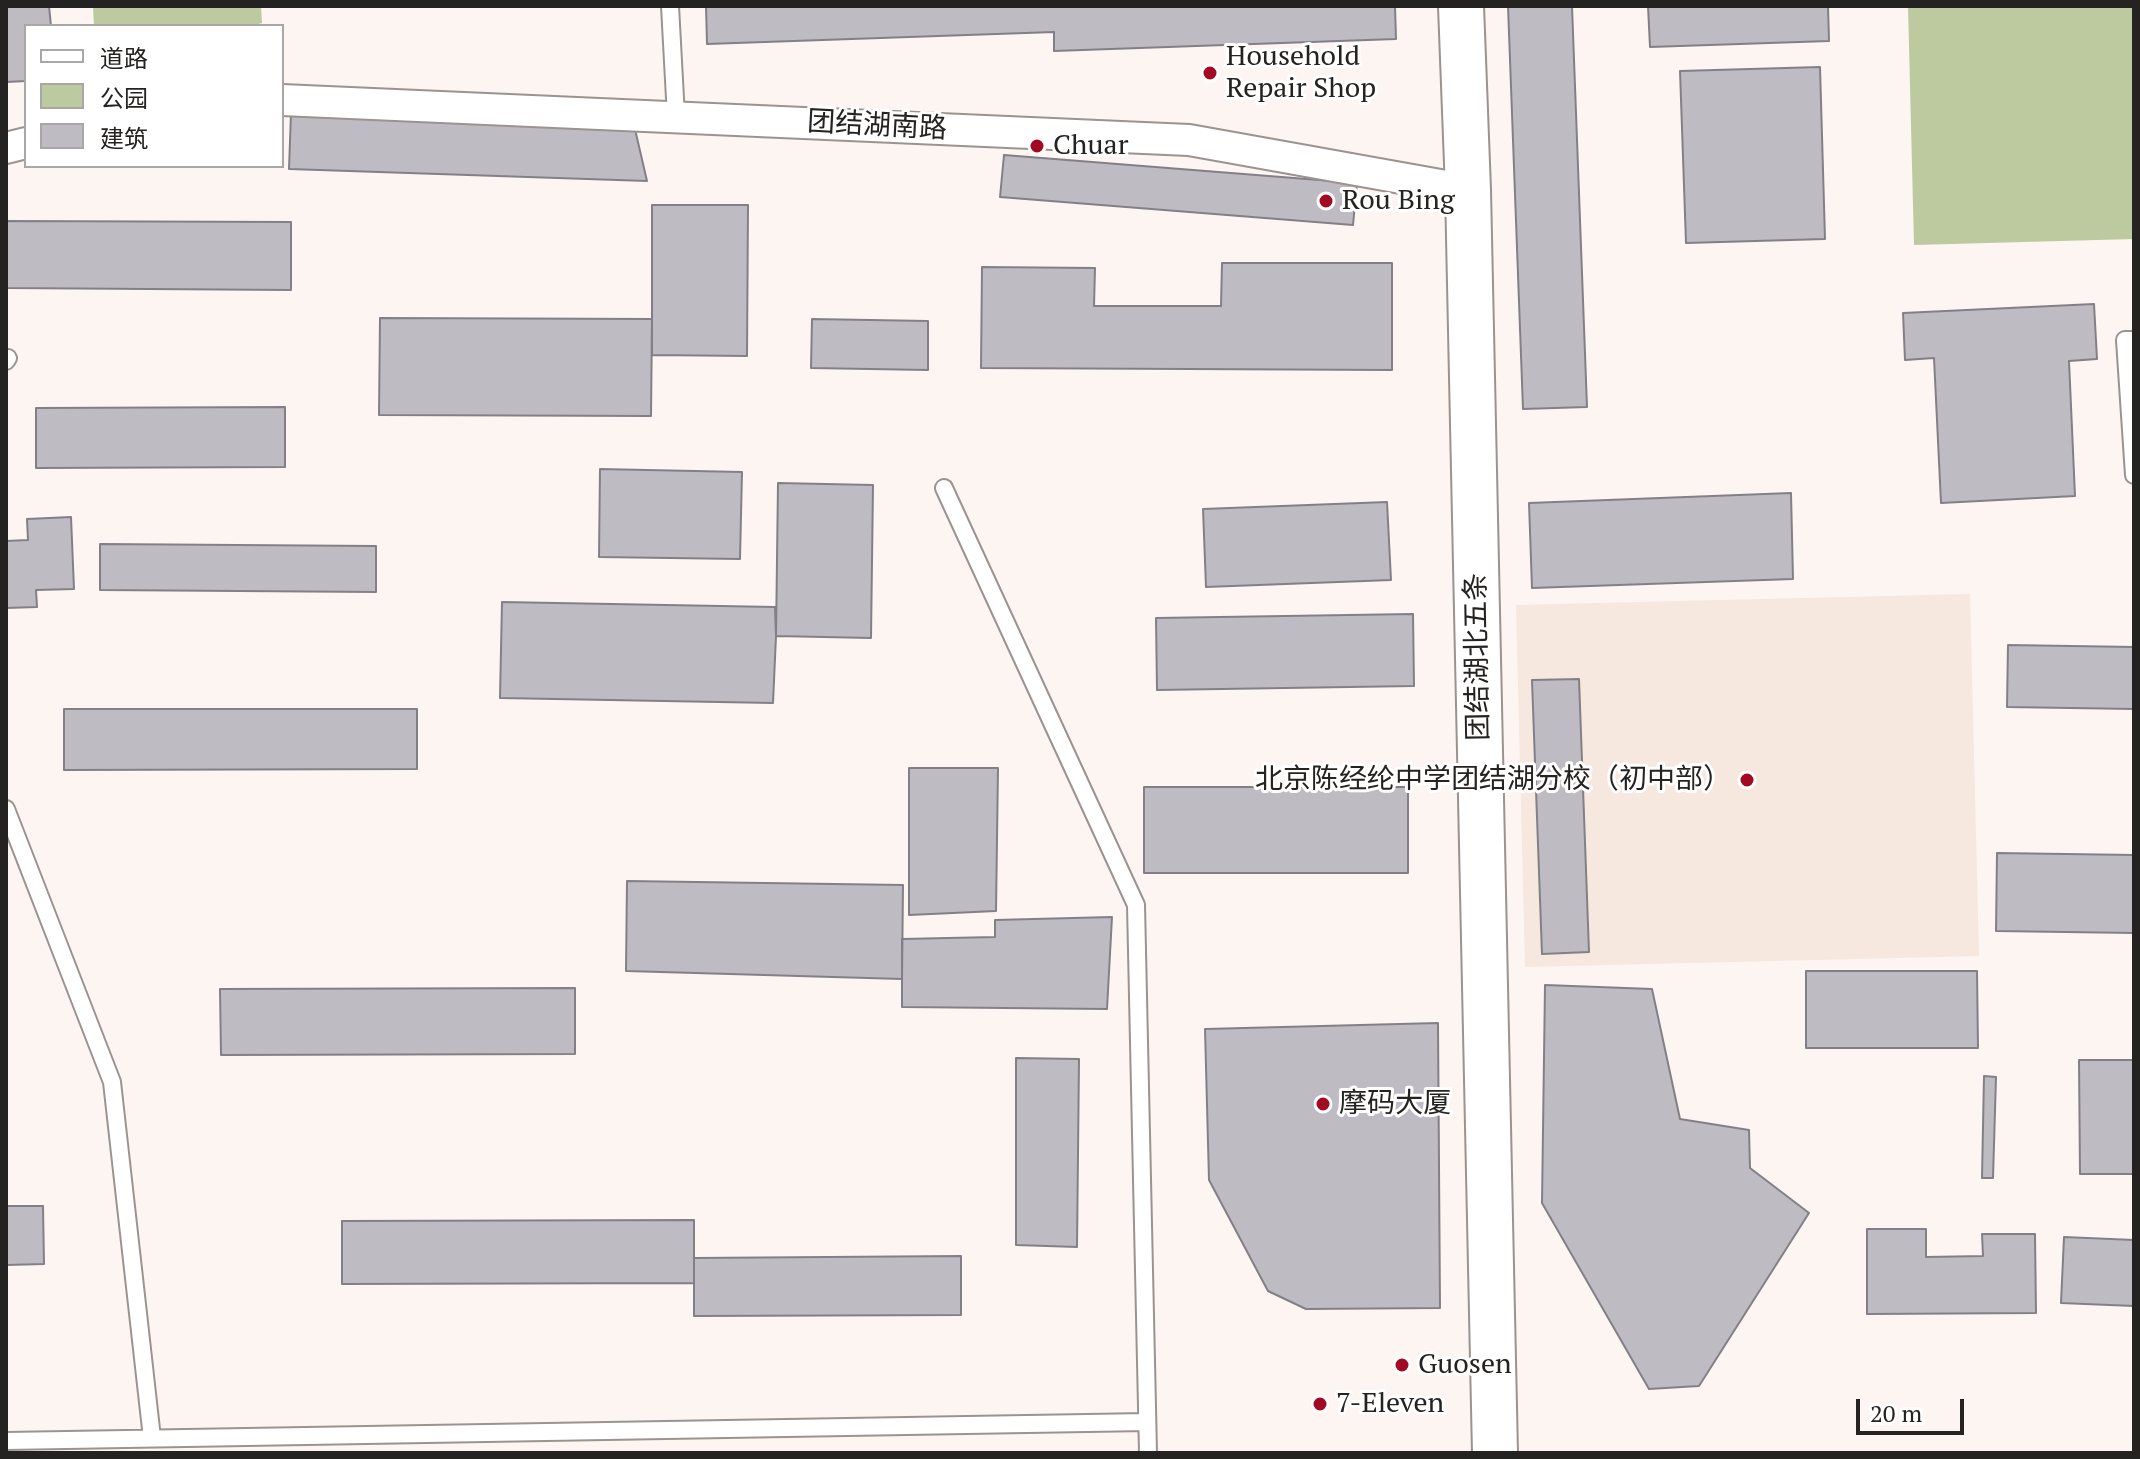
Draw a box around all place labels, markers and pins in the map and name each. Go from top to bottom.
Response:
place label: Household Repair Shop [1226,40,1376,106]
marker: Household Repair Shop [1201,64,1219,82]
place label: Chuar [1053,129,1128,163]
marker: Chuar [1028,137,1046,155]
place label: Rou Bing [1342,184,1455,218]
marker: Rou Bing [1317,192,1335,210]
place label: 北京陈经纶中学团结湖分校（初中部） [1255,763,1731,797]
marker: 北京陈经纶中学团结湖分校（初中部） [1738,771,1756,789]
place label: 摩码大厦 [1339,1087,1451,1121]
marker: 摩码大厦 [1314,1095,1332,1113]
place label: Guosen [1418,1348,1512,1382]
marker: Guosen [1393,1356,1411,1374]
place label: 7-Eleven [1336,1387,1444,1421]
marker: 7-Eleven [1311,1395,1329,1413]

